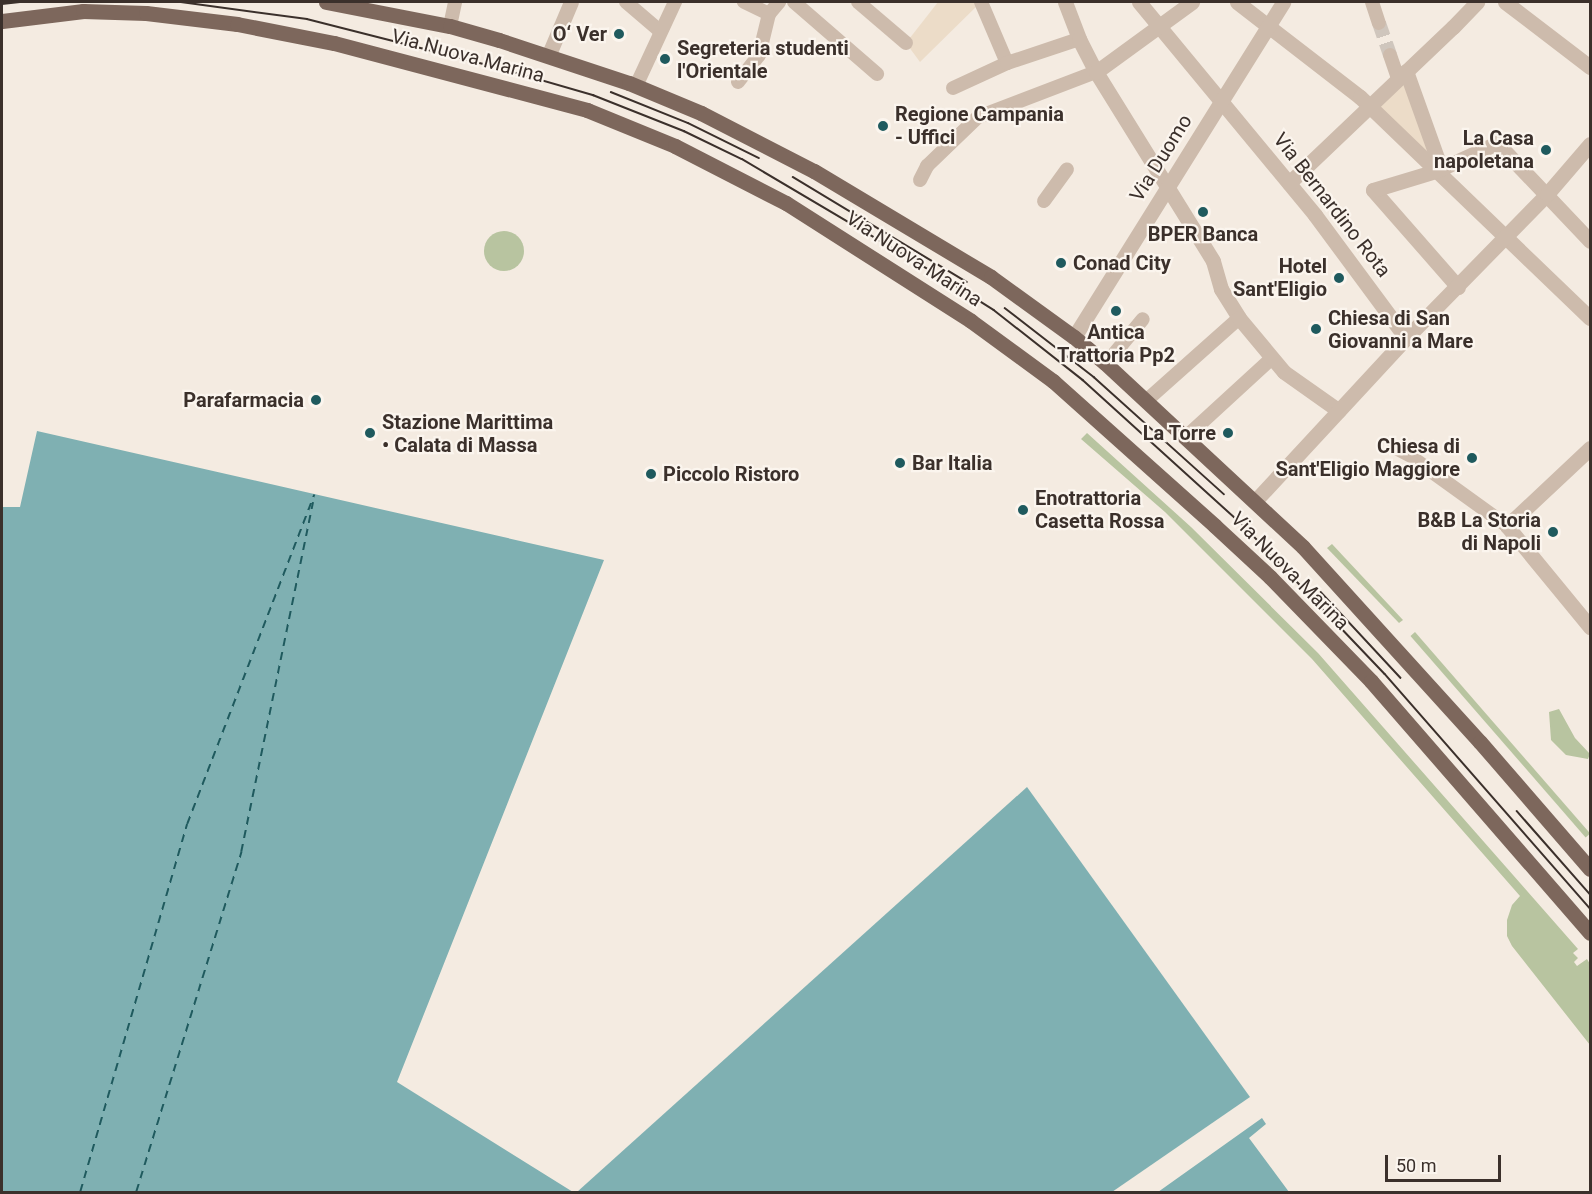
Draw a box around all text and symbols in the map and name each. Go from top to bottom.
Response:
place label: O‘ Ver [553,22,607,46]
street label: Via Nuova Marina [389,24,547,88]
marker: O‘ Ver [612,27,626,41]
place label: Segreteria studenti l'Orientale [677,36,849,83]
marker: Segreteria studenti l'Orientale [658,52,672,66]
place label: Regione Campania - Uffici [895,102,1064,149]
street label: Via Duomo [1125,110,1197,206]
marker: Regione Campania - Uffici [876,119,890,133]
place label: La Casa napoletana [1434,126,1534,173]
street label: Via Bernardino Rota [1268,128,1396,282]
marker: La Casa napoletana [1539,143,1553,157]
marker: BPER Banca [1196,205,1210,219]
street label: Via Nuova Marina [842,206,986,312]
place label: BPER Banca [1148,222,1258,246]
place label: Conad City [1073,251,1171,275]
place label: Hotel Sant'Eligio [1233,254,1327,301]
marker: Conad City [1054,256,1068,270]
marker: Hotel Sant'Eligio [1332,271,1346,285]
marker: Antica Trattoria Pp2 [1109,304,1123,318]
place label: Chiesa di San Giovanni a Mare [1328,306,1473,353]
place label: Antica Trattoria Pp2 [1057,320,1175,367]
marker: Chiesa di San Giovanni a Mare [1309,322,1323,336]
place label: Parafarmacia [183,388,304,412]
marker: Parafarmacia [309,393,323,407]
place label: Stazione Marittima • Calata di Massa [382,410,553,457]
place label: La Torre [1142,421,1216,445]
marker: Stazione Marittima • Calata di Massa [363,426,377,440]
marker: La Torre [1221,426,1235,440]
place label: Chiesa di Sant'Eligio Maggiore [1275,434,1460,481]
place label: Bar Italia [912,451,992,475]
marker: Chiesa di Sant'Eligio Maggiore [1465,451,1479,465]
marker: Bar Italia [893,456,907,470]
place label: Piccolo Ristoro [663,462,799,486]
marker: Piccolo Ristoro [644,467,658,481]
place label: Enotrattoria Casetta Rossa [1035,486,1164,533]
marker: Enotrattoria Casetta Rossa [1016,503,1030,517]
street label: Via Nuova Marina [1226,507,1354,635]
place label: B&B La Storia di Napoli [1417,508,1541,555]
marker: B&B La Storia di Napoli [1546,525,1560,539]
scale bar [1388,1143,1504,1181]
text: 50 m [1396,1155,1436,1176]

